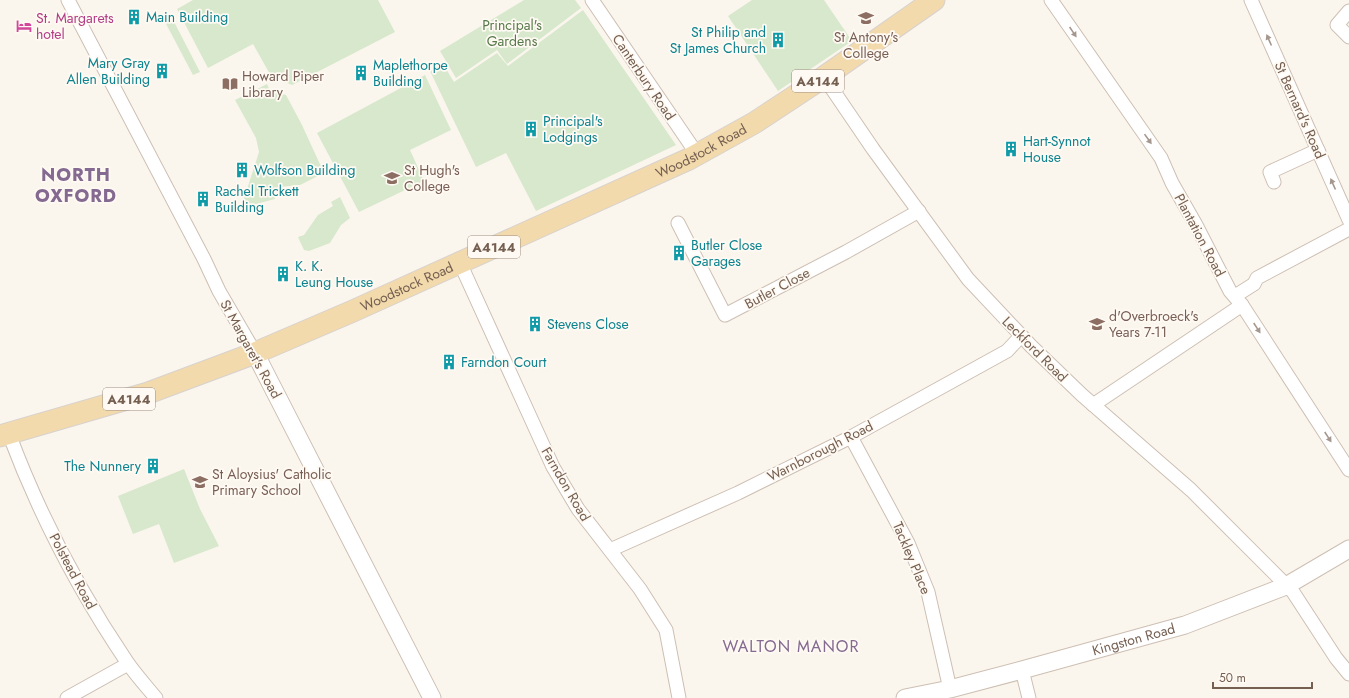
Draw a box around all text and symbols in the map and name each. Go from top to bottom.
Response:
place label: Main Building [146,7,228,27]
place label: St. Margarets hotel [36,8,114,44]
building icon: Main Building [125,8,143,26]
school or university icon: St Antony's College [857,9,875,27]
park label: Principal's Gardens [482,15,542,51]
hotel icon: St. Margarets hotel [15,17,33,35]
place label: St Philip and St James Church [670,22,766,58]
place label: St Antony's College [834,27,899,63]
one-way arrow [1069,27,1077,37]
street label: Canterbury Road [608,30,680,124]
building icon: St Philip and St James Church [769,31,787,49]
one-way arrow [1265,34,1272,46]
place label: Mary Gray Allen Building [67,53,151,89]
place label: Maplethorpe Building [373,55,448,91]
street label: St Bernard's Road [1270,58,1330,162]
building icon: Mary Gray Allen Building [153,62,171,80]
building icon: Maplethorpe Building [352,64,370,82]
place label: Howard Piper Library [242,66,324,102]
road number: A4144 [792,70,844,92]
library icon: Howard Piper Library [221,75,239,93]
place label: Principal's Lodgings [543,111,603,147]
street label: Woodstock Road [652,119,750,183]
building icon: Principal's Lodgings [522,120,540,138]
place label: Hart-Synnot House [1023,131,1091,167]
one-way arrow [1144,133,1152,144]
building icon: Hart-Synnot House [1002,140,1020,158]
place label: Wolfson Building [254,160,355,180]
place label: St Hugh's College [404,160,460,196]
building icon: Wolfson Building [233,161,251,179]
district label: NORTH OXFORD [35,162,117,209]
school or university icon: St Hugh's College [383,169,401,187]
one-way arrow [1330,179,1336,190]
place label: Rachel Trickett Building [215,181,299,217]
building icon: Rachel Trickett Building [194,190,212,208]
street label: Plantation Road [1170,190,1230,280]
place label: Butler Close Garages [691,235,762,271]
road number: A4144 [468,236,520,258]
building icon: Butler Close Garages [670,244,688,262]
place label: K. K. Leung House [295,256,373,292]
street label: Woodstock Road [357,257,456,316]
street label: Butler Close [741,262,813,314]
building icon: K. K. Leung House [274,265,292,283]
street label: St Margaret's Road [215,296,287,402]
place label: d'Overbroeck's Years 7-11 [1109,306,1199,342]
street label: Leckford Road [998,312,1072,386]
place label: Stevens Close [547,314,629,334]
building icon: Stevens Close [526,315,544,333]
school or university icon: d'Overbroeck's Years 7-11 [1088,315,1106,333]
one-way arrow [1253,323,1261,334]
place label: Farndon Court [461,352,547,372]
building icon: Farndon Court [440,353,458,371]
road number: A4144 [103,388,155,410]
street label: Warnborough Road [764,416,876,486]
one-way arrow [1324,432,1332,443]
street label: Farndon Road [537,443,595,525]
place label: The Nunnery [64,456,142,476]
building icon: The Nunnery [144,457,162,475]
place label: St Aloysius' Catholic Primary School [212,464,332,500]
school or university icon: St Aloysius' Catholic Primary School [191,473,209,491]
street label: Tackley Place [888,519,936,597]
street label: Polstead Road [45,529,101,613]
street label: Kingston Road [1090,618,1177,660]
district label: WALTON MANOR [723,635,859,658]
scale bar [1213,664,1312,690]
text: 50 m [1219,669,1246,687]

